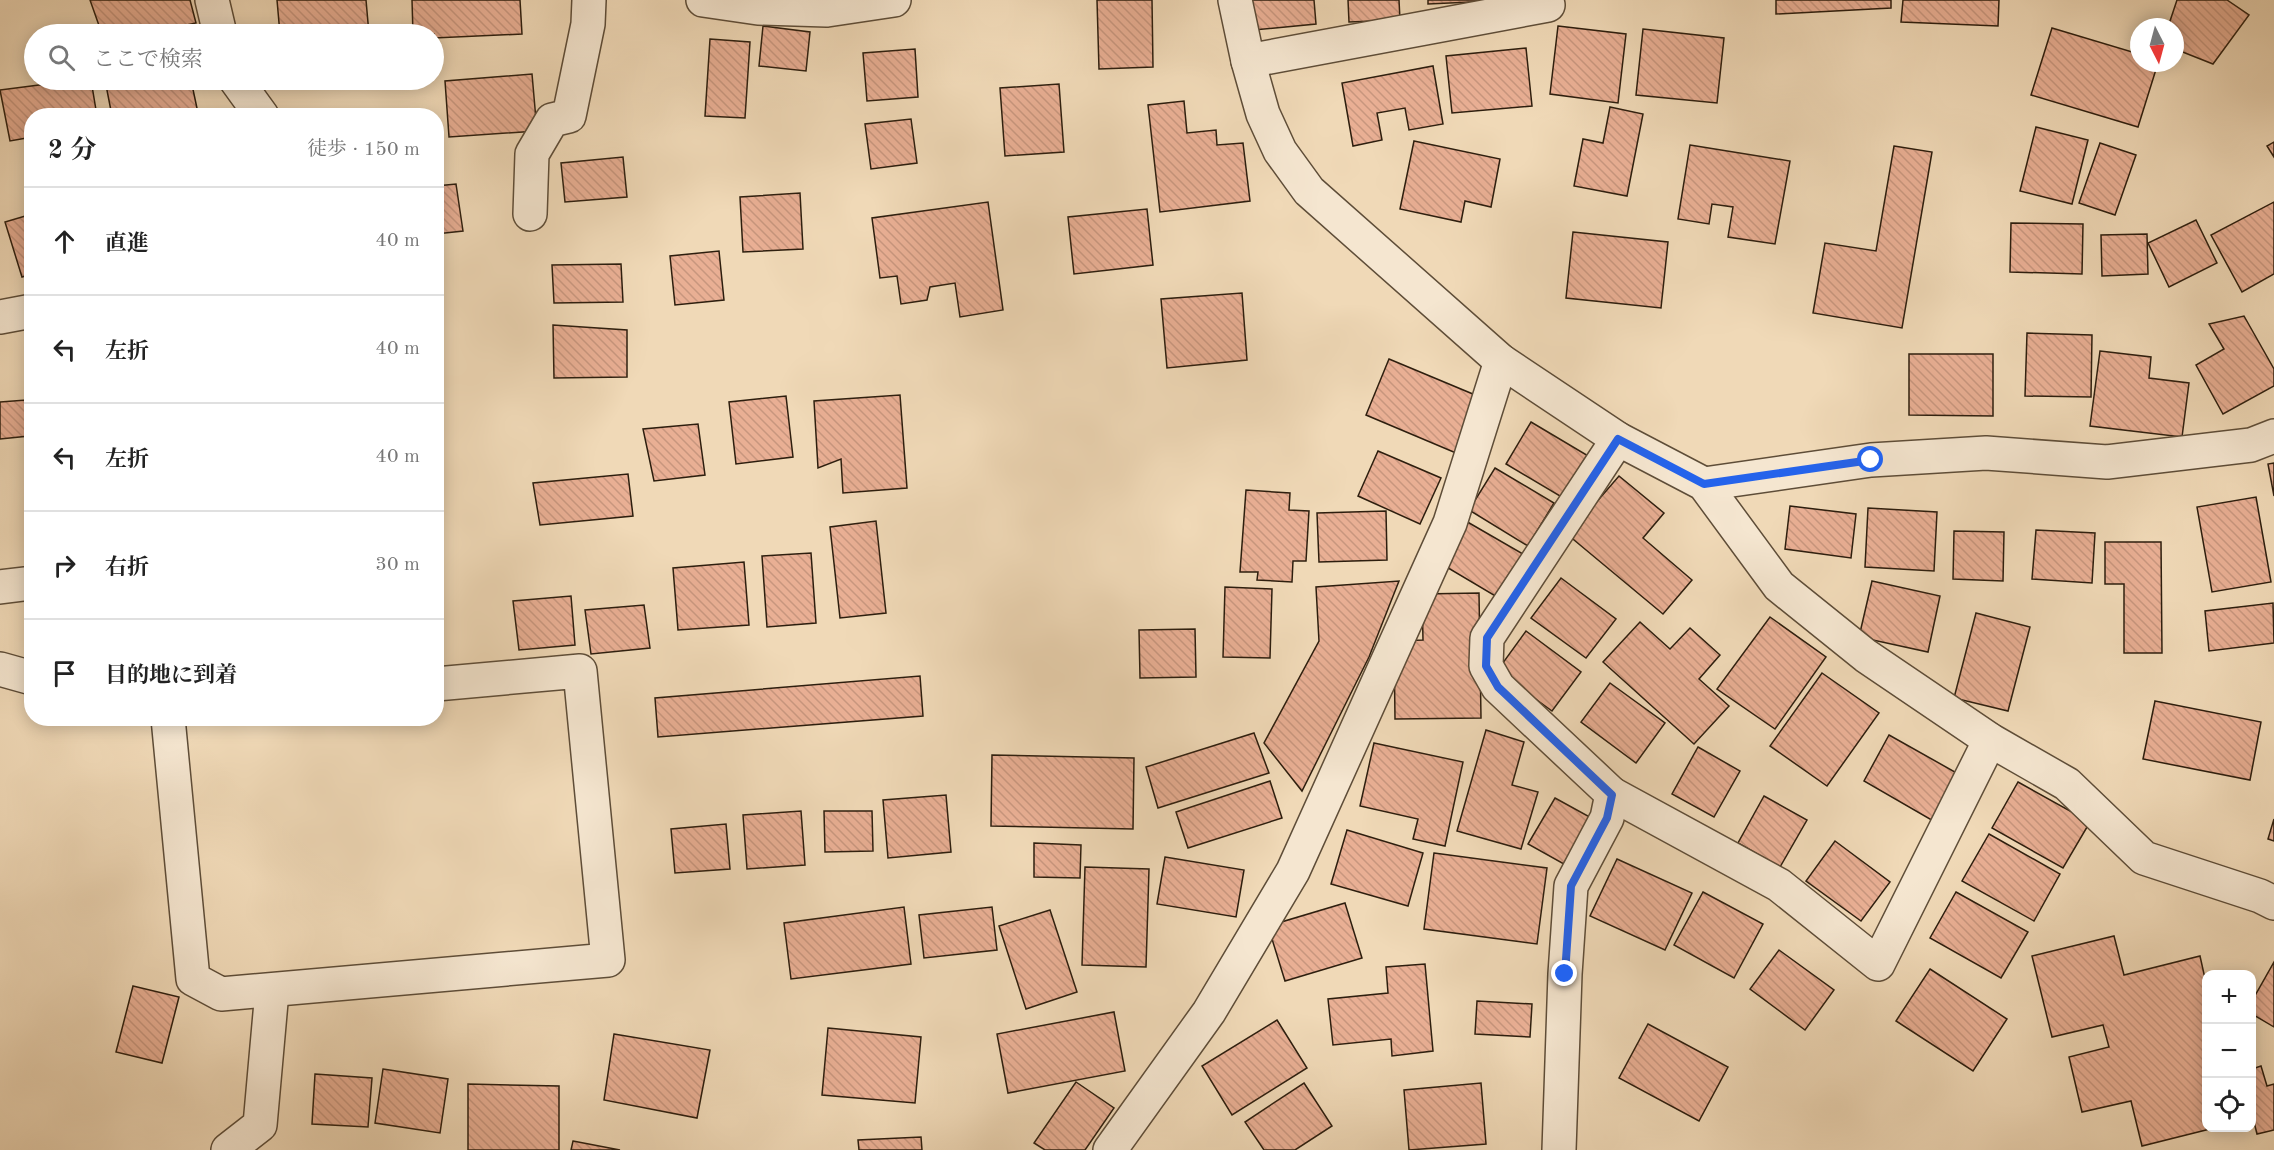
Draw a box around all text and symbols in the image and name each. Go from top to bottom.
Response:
north arrow [2130,18,2184,72]
search box [24,24,444,90]
icon: search [45,41,78,74]
text: ここで検索 [93,49,203,71]
text: 2 分 [48,138,96,164]
text: 徒歩 · 150 m [307,140,420,160]
icon: ahead [48,225,81,258]
text: 40 m [375,231,420,251]
text: 直進 [105,233,149,255]
icon: left [48,333,81,366]
text: 40 m [375,339,420,359]
text: 左折 [105,341,149,363]
icon: left [48,441,81,474]
route start [1857,446,1883,472]
text: 40 m [375,447,420,467]
text: 左折 [105,449,149,471]
icon: right [48,549,81,582]
text: 30 m [375,555,420,575]
text: 右折 [105,557,149,579]
icon: arrive [48,657,81,690]
text: 目的地に到着 [105,665,237,687]
route end [1551,960,1577,986]
map controls [2202,970,2256,1132]
button: + [2202,970,2256,1024]
button: − [2202,1024,2256,1078]
button: locate [2202,1078,2256,1132]

